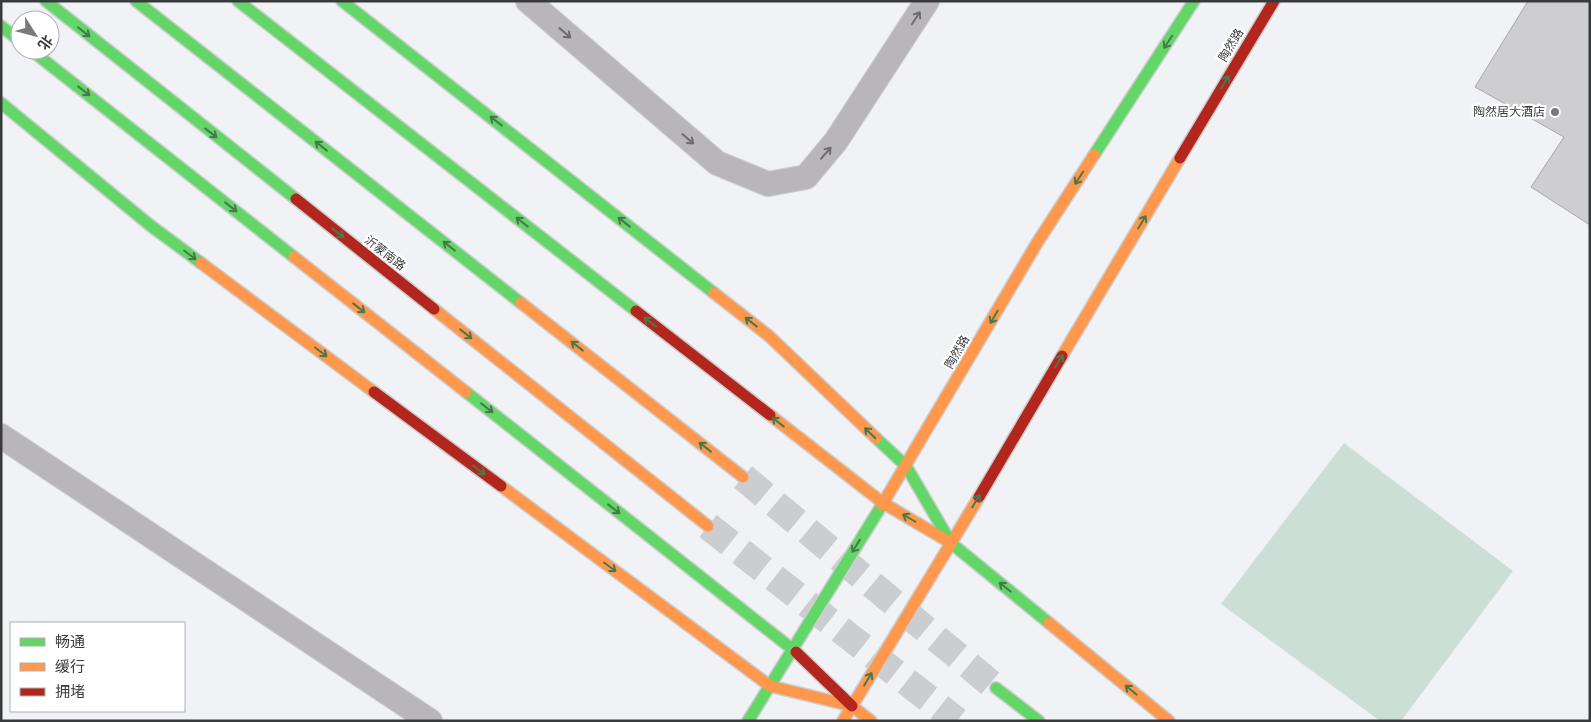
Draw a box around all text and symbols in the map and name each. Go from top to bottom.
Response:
north arrow [10,10,60,60]
one-way arrow [912,12,922,26]
one-way arrow [77,26,90,37]
street label: 陶然路 [1216,26,1246,64]
one-way arrow [558,27,571,39]
text: 北 [34,32,56,53]
one-way arrow [1162,35,1173,49]
one-way arrow [1221,76,1231,90]
one-way arrow [77,85,90,96]
place label: 陶然居大酒店 [1473,105,1545,119]
marker: 陶然居大酒店 [1549,106,1561,118]
one-way arrow [490,116,503,127]
one-way arrow [204,127,217,138]
one-way arrow [681,133,694,144]
one-way arrow [314,141,328,151]
one-way arrow [820,147,832,160]
one-way arrow [1074,171,1084,185]
one-way arrow [224,202,237,213]
one-way arrow [1137,214,1147,229]
one-way arrow [617,216,630,227]
one-way arrow [516,217,529,228]
one-way arrow [332,228,345,239]
street label: 沂蒙南路 [362,233,408,273]
one-way arrow [443,241,456,252]
one-way arrow [183,250,197,260]
one-way arrow [352,302,365,313]
one-way arrow [988,309,998,323]
one-way arrow [644,317,657,328]
one-way arrow [745,317,758,328]
one-way arrow [459,329,472,340]
street label: 陶然路 [942,333,972,371]
one-way arrow [571,341,584,352]
one-way arrow [314,347,328,357]
one-way arrow [1054,355,1064,369]
one-way arrow [480,403,493,414]
one-way arrow [772,417,785,428]
one-way arrow [864,427,877,439]
one-way arrow [699,441,712,452]
one-way arrow [472,465,486,475]
one-way arrow [971,494,981,509]
one-way arrow [608,503,621,514]
one-way arrow [902,513,916,523]
one-way arrow [851,539,861,553]
one-way arrow [603,562,617,572]
one-way arrow [999,582,1012,593]
legend [10,622,185,712]
text: 畅通 [55,633,85,651]
text: 缓行 [55,658,85,676]
one-way arrow [864,673,874,687]
text: 拥堵 [55,683,85,701]
one-way arrow [1125,685,1138,696]

